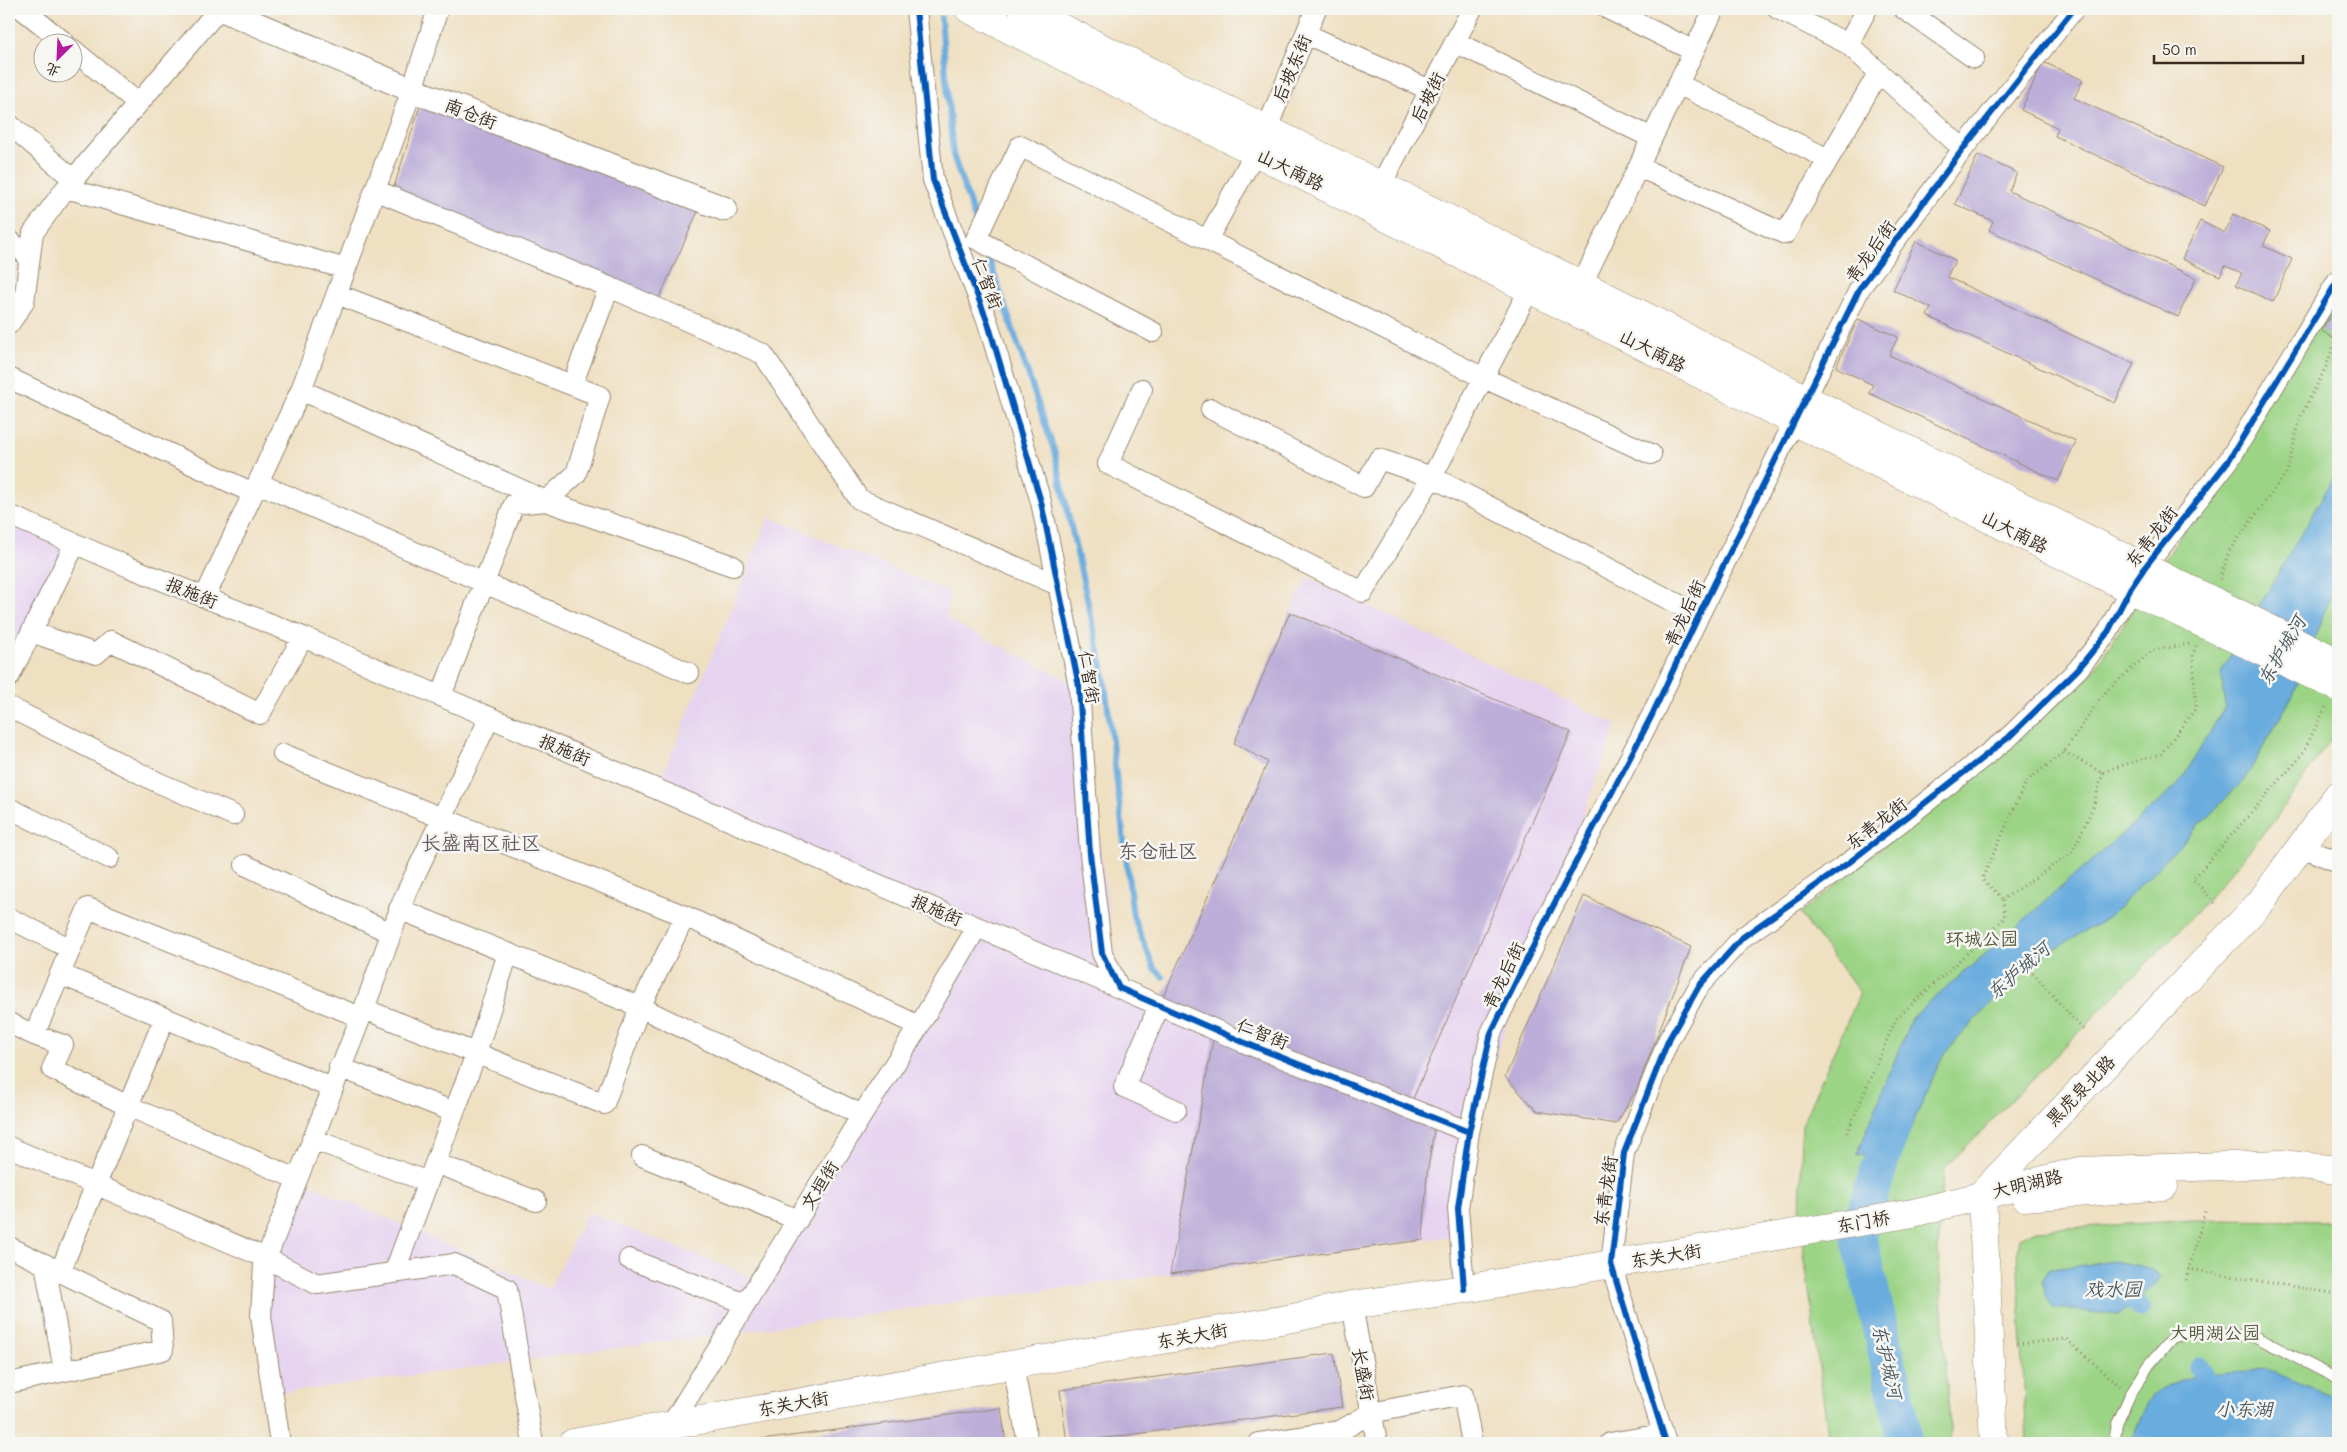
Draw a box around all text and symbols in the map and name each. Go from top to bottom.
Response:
street label: 后坡东街 [1266,30,1316,106]
north arrow [32,32,82,82]
scale bar [2154,32,2303,64]
text: 50 m [2162,39,2197,59]
text: 北 [42,59,63,82]
street label: 后坡街 [1404,67,1450,127]
street label: 南仓街 [441,92,501,134]
street label: 山大南路 [1253,142,1329,196]
street label: 青龙后街 [1839,215,1901,287]
street label: 仁智街 [967,253,1009,313]
street label: 山大南路 [1615,323,1691,377]
street label: 东青龙街 [2119,500,2183,572]
street label: 山大南路 [1977,504,2053,558]
street label: 报施街 [162,571,222,613]
street label: 青龙后街 [1658,575,1710,651]
water label: 东护城河 [2251,608,2312,689]
street label: 仁智街 [1074,648,1106,706]
street label: 报施街 [535,727,595,771]
street label: 东青龙街 [1840,791,1912,855]
district label: 长盛南区社区 [421,829,541,855]
district label: 东仓社区 [1118,837,1198,863]
street label: 报施街 [907,887,967,931]
park label: 环城公园 [1946,926,2018,950]
water label: 东护城河 [1981,934,2057,1004]
street label: 青龙后街 [1476,937,1530,1013]
street label: 仁智街 [1233,1012,1293,1054]
street label: 黑虎泉北路 [2040,1049,2120,1131]
street label: 东青龙街 [1588,1154,1622,1228]
street label: 文垣街 [795,1156,843,1214]
street label: 大明湖路 [1989,1163,2065,1203]
street label: 东门桥 [1834,1204,1892,1238]
street label: 东关大街 [1629,1238,1703,1272]
water label: 戏水园 [2084,1276,2143,1301]
street label: 东关大街 [1154,1317,1230,1353]
park label: 大明湖公园 [2170,1320,2260,1344]
water label: 东护城河 [1867,1321,1909,1404]
street label: 长盛街 [1347,1345,1381,1403]
street label: 东关大街 [755,1385,831,1421]
water label: 小东湖 [2215,1396,2274,1421]

